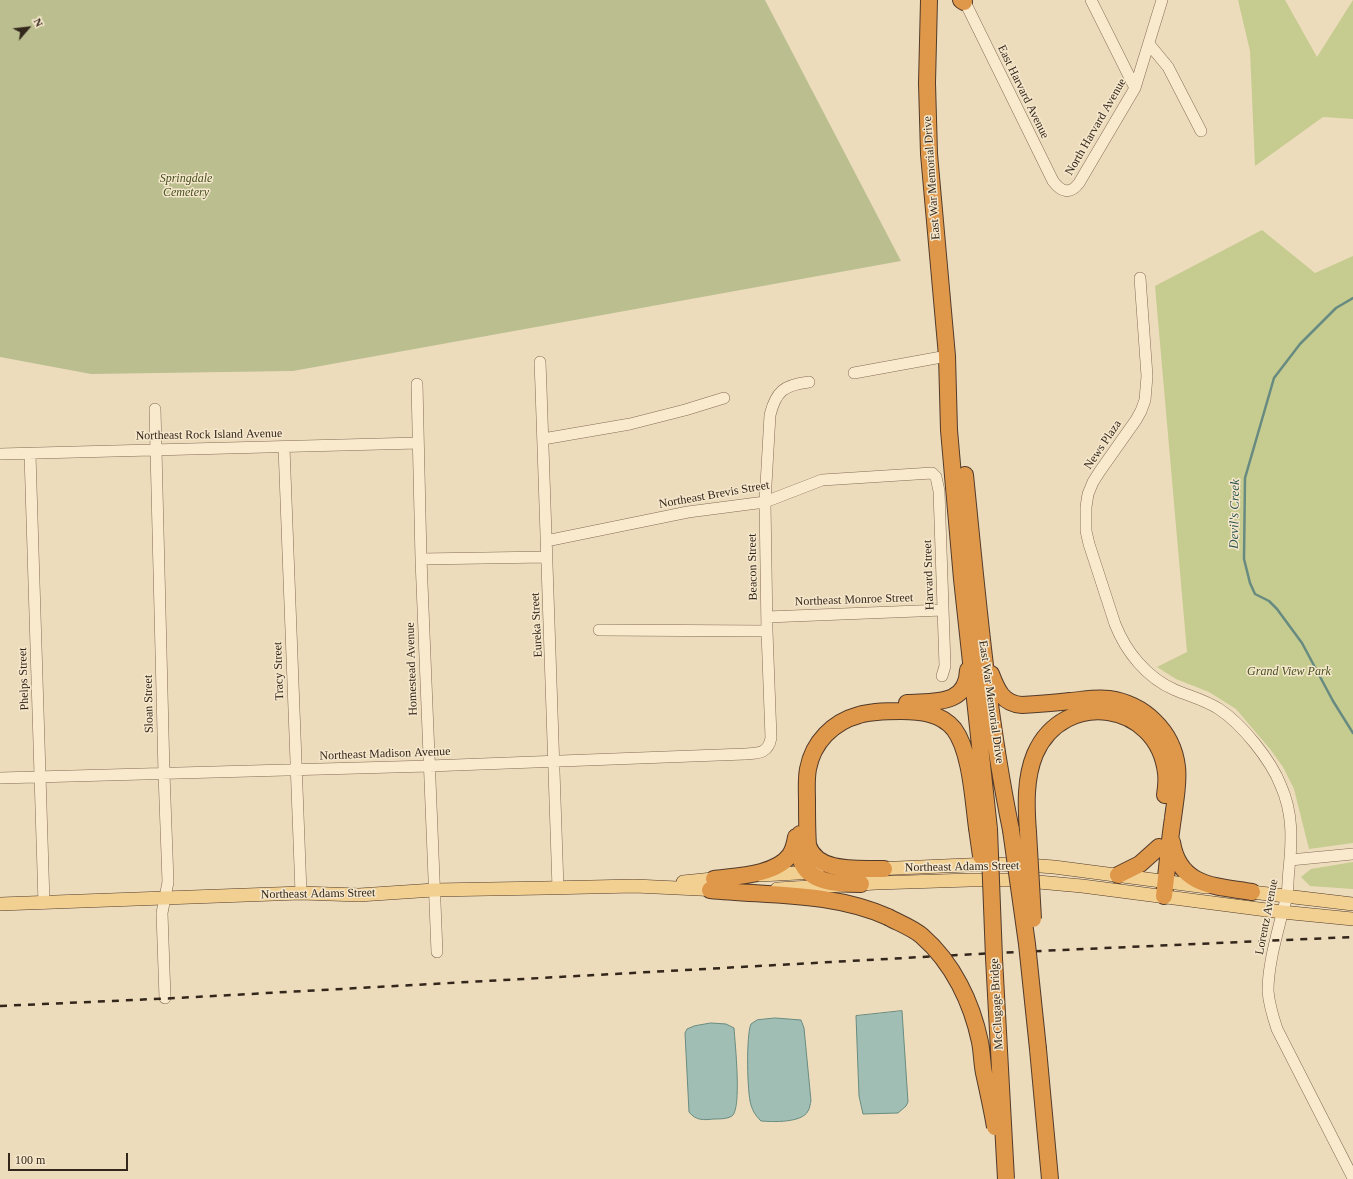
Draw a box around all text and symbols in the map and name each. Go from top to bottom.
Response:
north arrow [8,8,48,48]
text: N [31,16,46,29]
street label: East Harvard Avenue [994,43,1052,141]
street label: North Harvard Avenue [1062,76,1130,178]
street label: East War Memorial Drive [920,116,944,240]
park label: Springdale Cemetery [160,172,212,200]
street label: News Plaza [1081,418,1125,472]
street label: Northeast Rock Island Avenue [136,427,282,443]
street label: Northeast Brevis Street [658,478,770,512]
water label: Devil's Creek [1227,479,1243,549]
street label: Beacon Street [745,533,761,601]
street label: Harvard Street [921,540,937,610]
street label: Northeast Monroe Street [794,591,914,609]
street label: Eureka Street [528,592,546,658]
street label: Homestead Avenue [403,622,421,716]
street label: East War Memorial Drive [975,640,1007,764]
street label: Tracy Street [271,641,287,701]
street label: Phelps Street [16,647,32,711]
park label: Grand View Park [1247,665,1331,679]
street label: Sloan Street [141,675,157,733]
street label: Northeast Madison Avenue [319,745,451,763]
street label: Northeast Adams Street [905,859,1019,875]
street label: Lorentz Avenue [1253,878,1281,956]
street label: Northeast Adams Street [261,886,375,902]
street label: McClugage Bridge [987,958,1007,1050]
scale bar [10,1145,130,1171]
text: 100 m [15,1153,45,1167]

